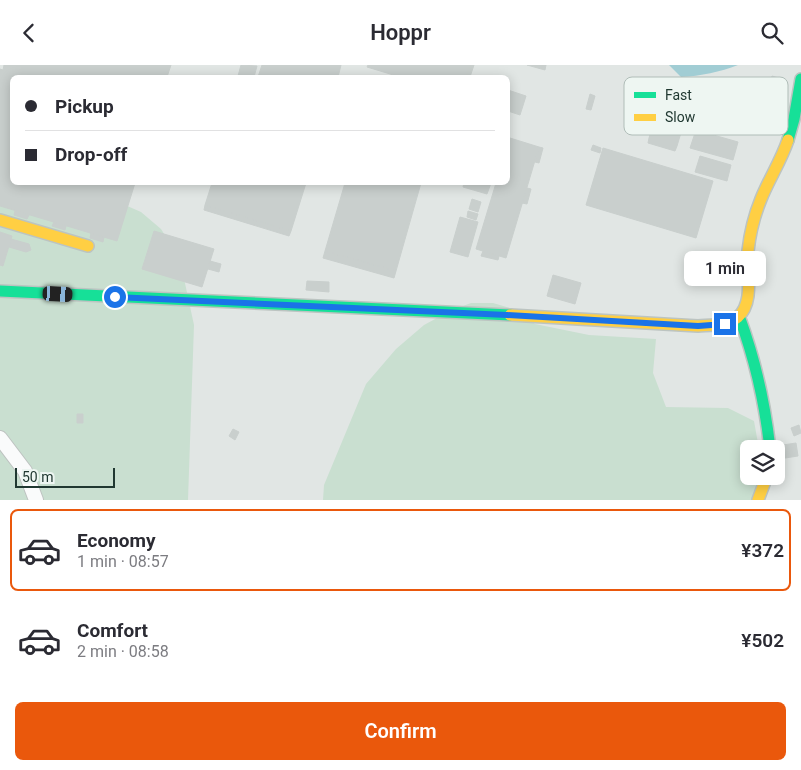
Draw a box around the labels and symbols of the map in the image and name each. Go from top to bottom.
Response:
legend [624,77,788,135]
text: Fast [665,87,692,103]
text: Slow [665,109,696,125]
callout: 1 min [684,251,766,287]
car [42,286,73,302]
route start [104,286,126,308]
route end [714,313,736,335]
scale bar [15,465,115,488]

